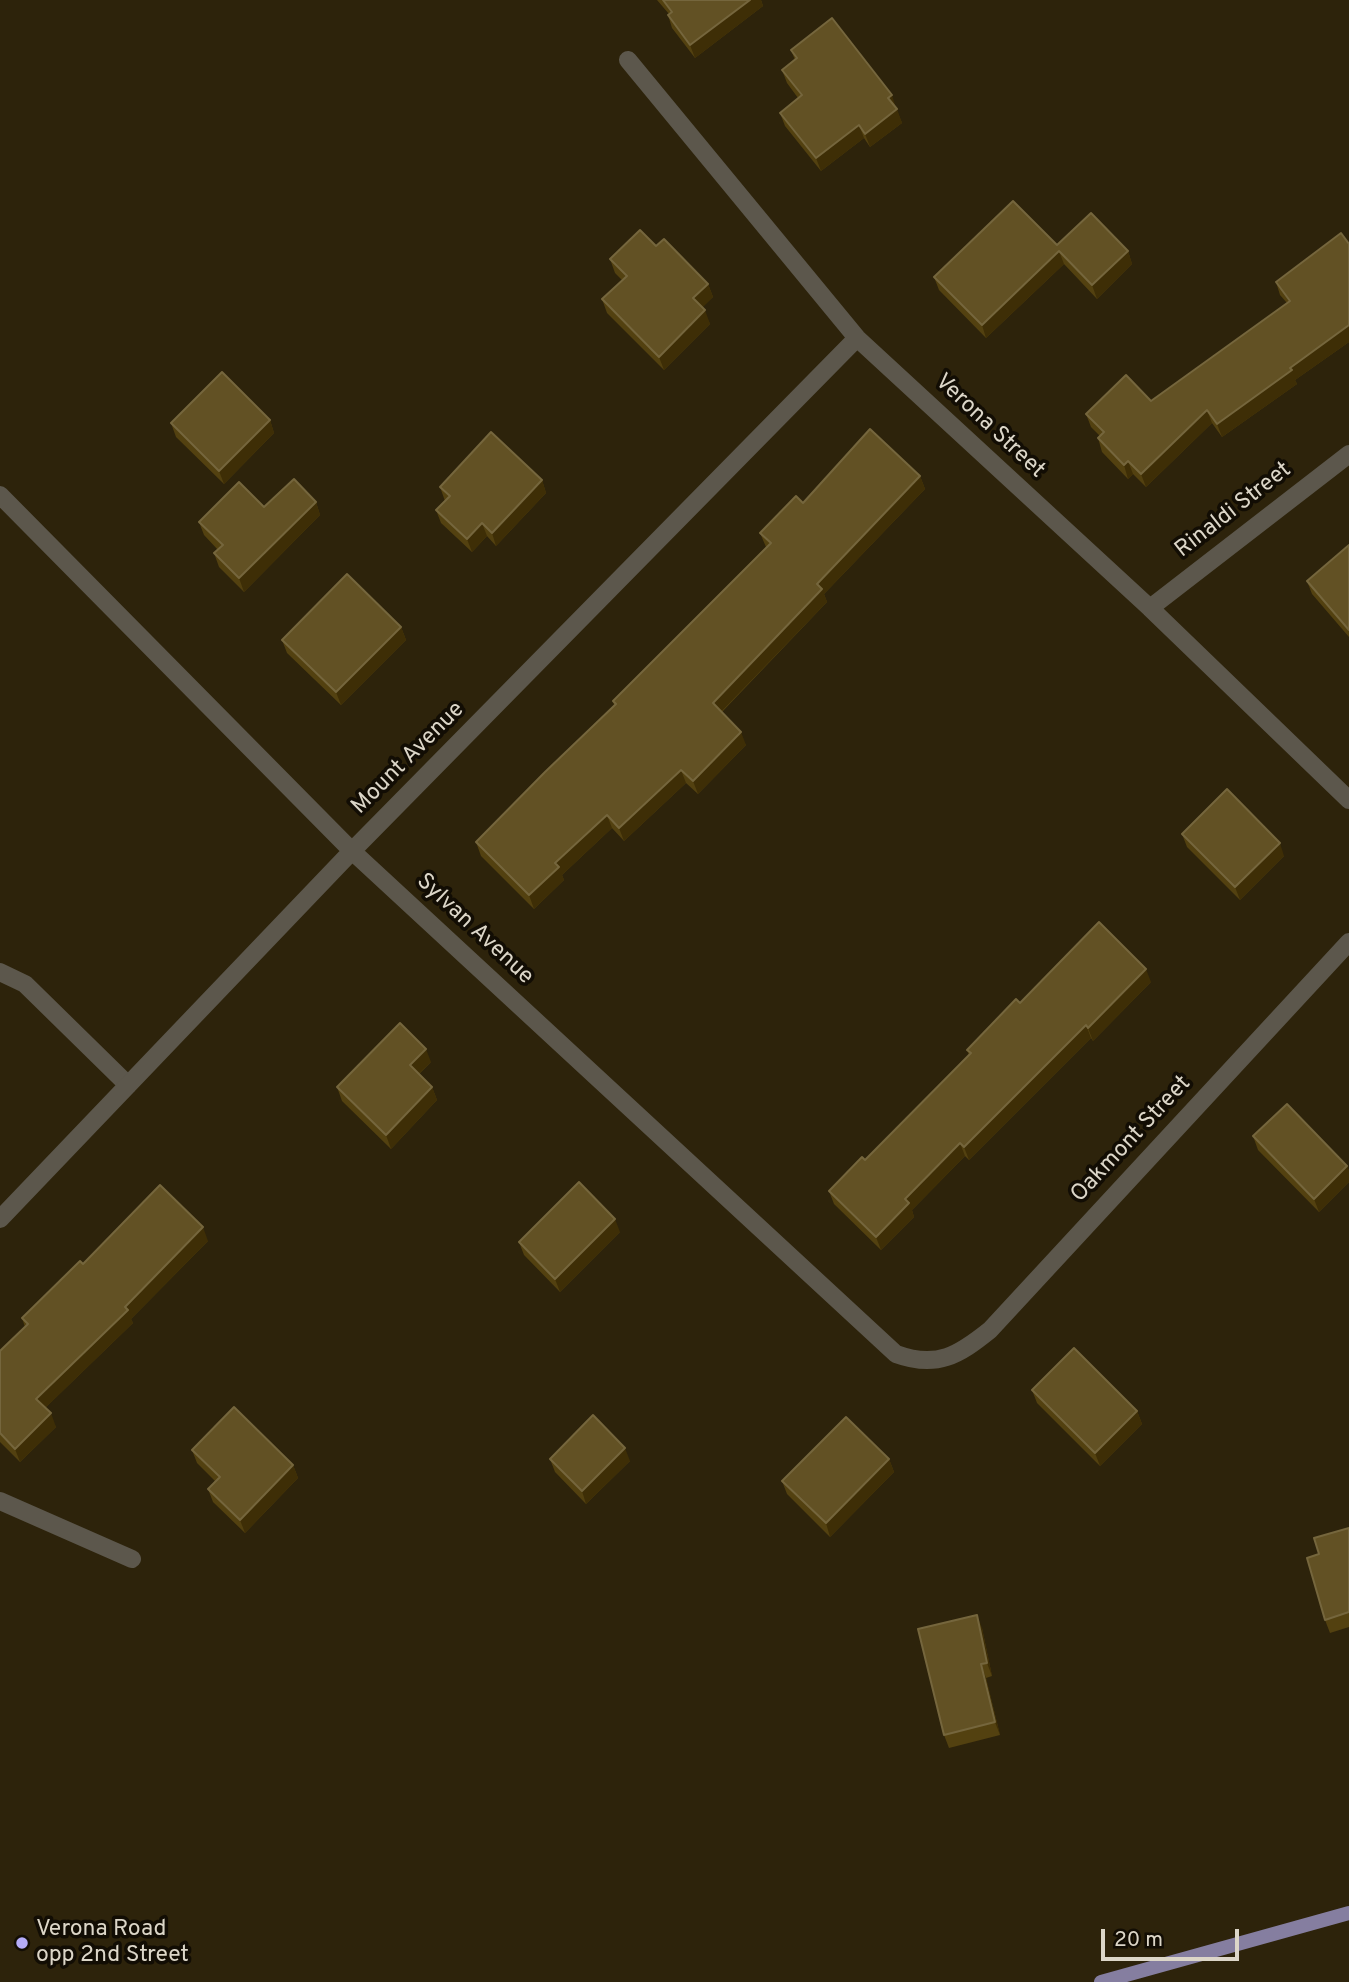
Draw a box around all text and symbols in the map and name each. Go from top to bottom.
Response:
street label: Verona Street [928,369,1050,485]
street label: Rinaldi Street [1170,457,1298,565]
street label: Mount Avenue [347,697,471,821]
street label: Sylvan Avenue [410,869,538,991]
street label: Oakmont Street [1066,1071,1198,1209]
place label: Verona Road opp 2nd Street [36,1916,189,1970]
scale bar [1104,1916,1242,1960]
text: 20 m [1114,1927,1163,1954]
marker: Verona Road opp 2nd Street [14,1935,30,1951]

